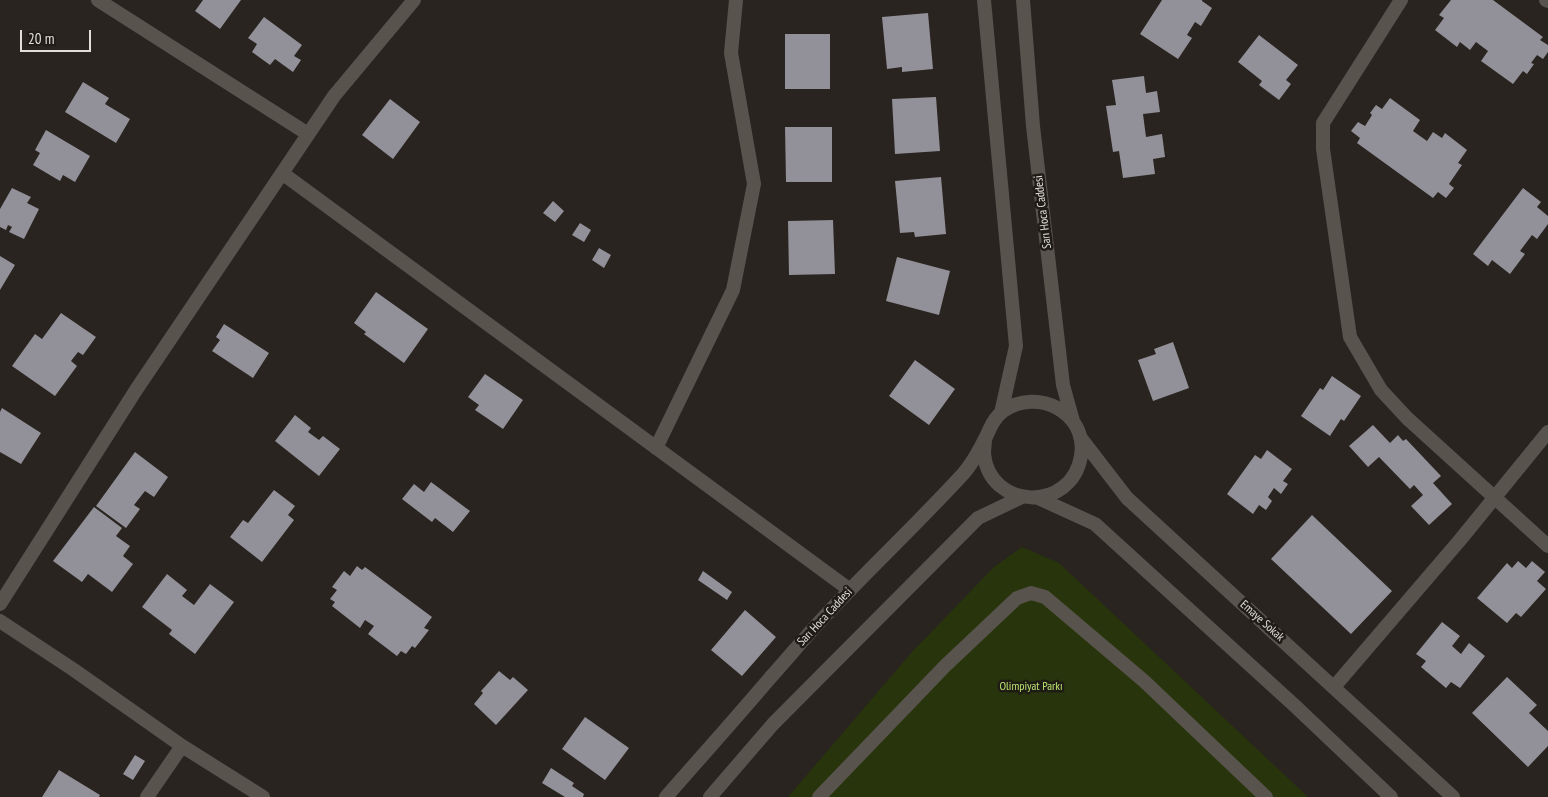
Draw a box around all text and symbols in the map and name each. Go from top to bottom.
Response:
scale bar [22,20,94,52]
text: 20 m [28,29,54,48]
street label: Sarı Hoca Caddesi [1031,175,1055,249]
street label: Sarı Hoca Caddesi [795,585,855,649]
street label: Emaye Sokak [1237,598,1287,644]
park label: Olimpiyat Parkı [999,680,1063,694]

